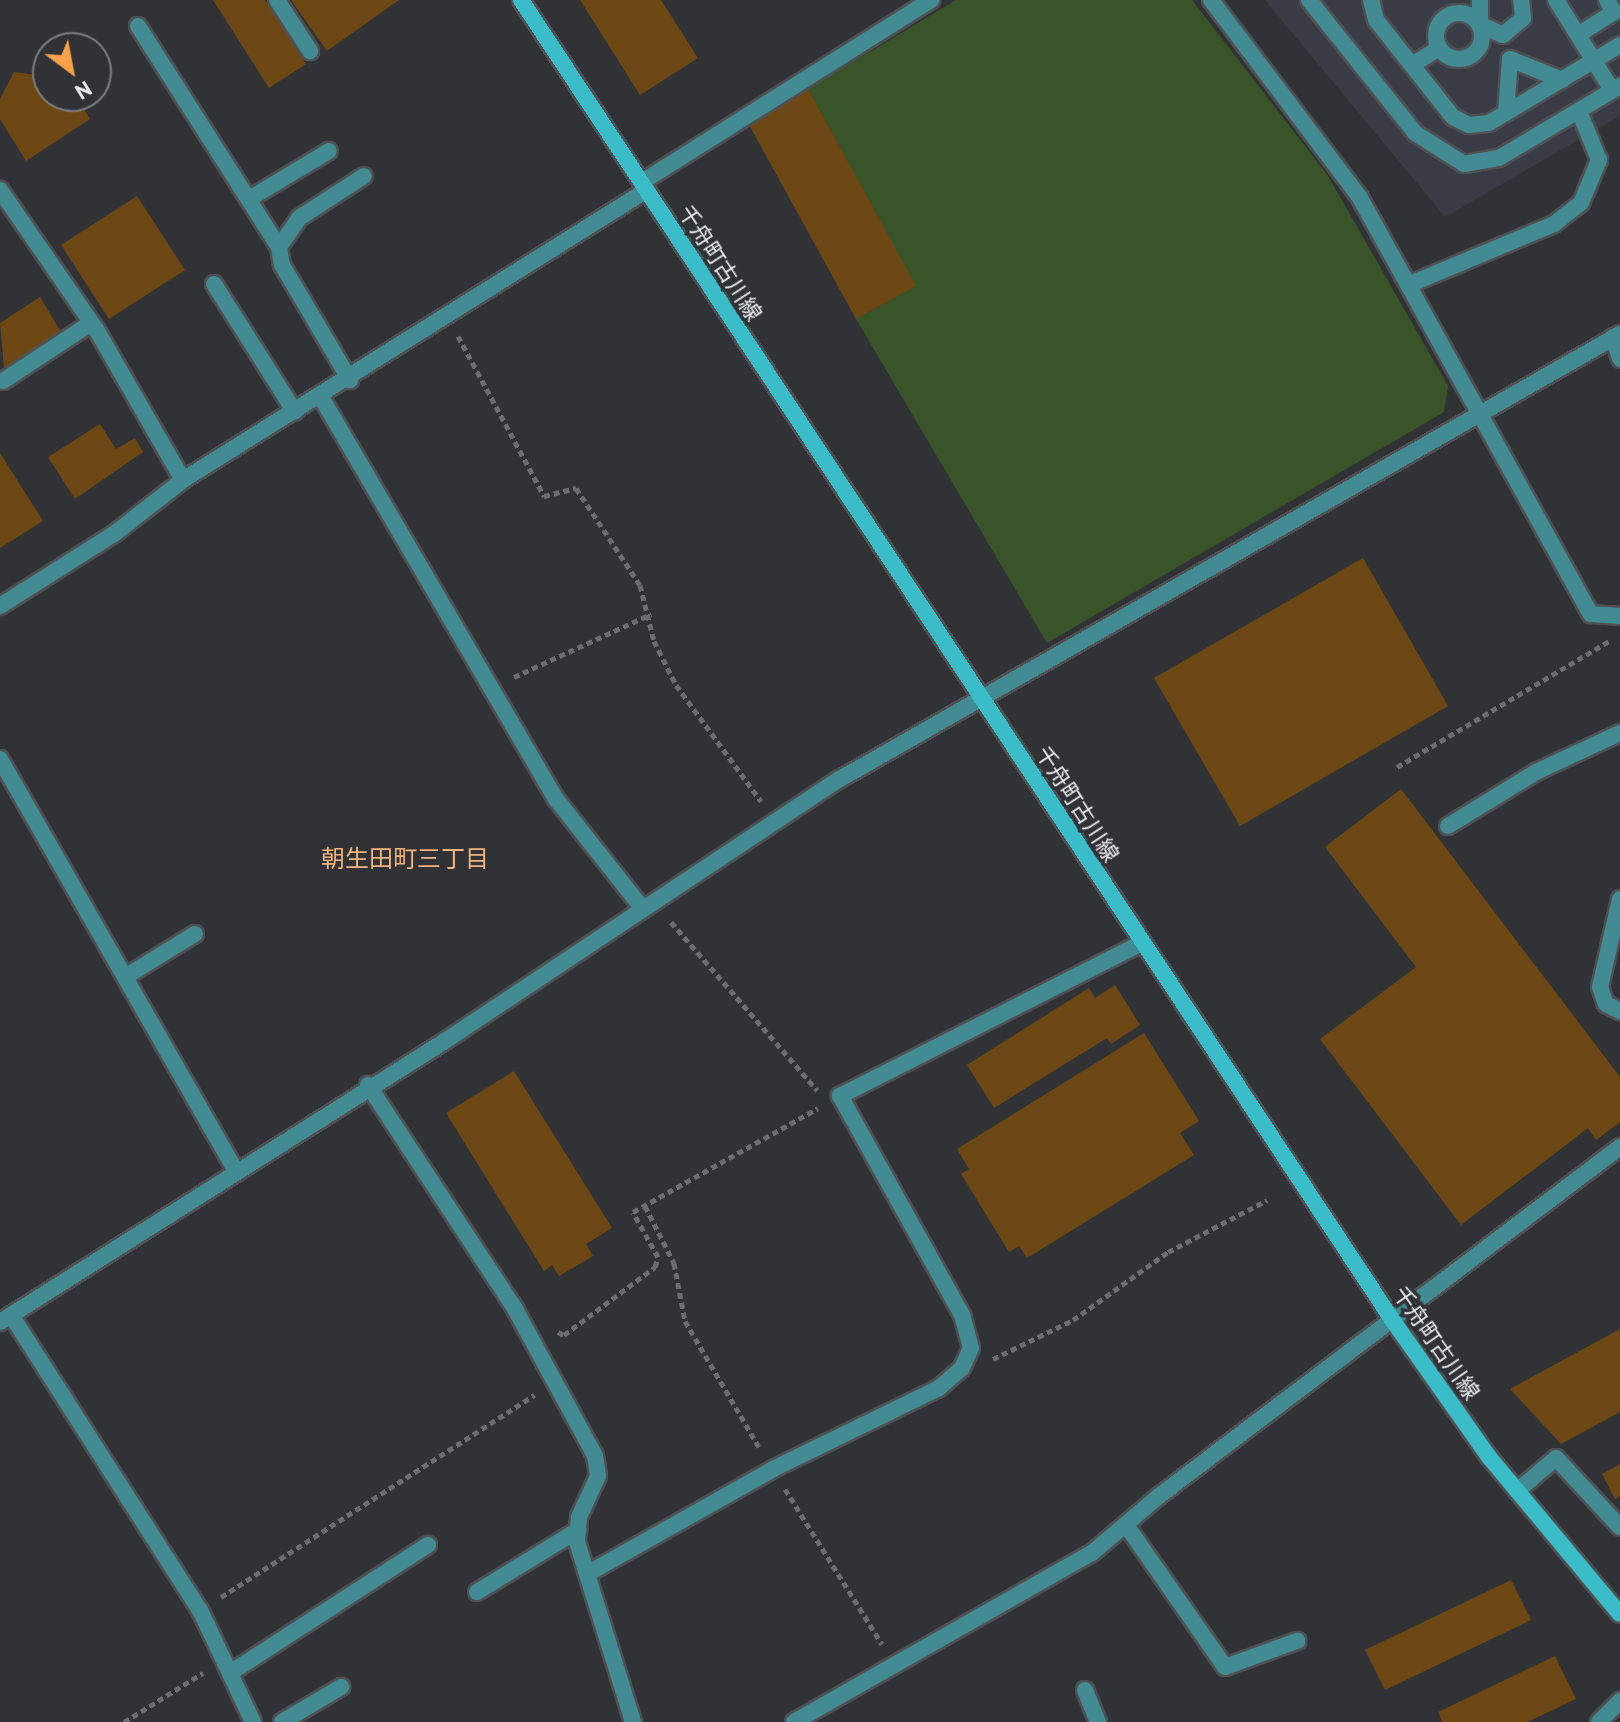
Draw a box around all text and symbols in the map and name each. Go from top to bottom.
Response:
north arrow [32,32,112,112]
text: N [70,75,97,106]
street label: 千舟町古川線 [673,200,767,326]
street label: 千舟町古川線 [1030,741,1124,867]
district label: 朝生田町三丁目 [321,845,489,873]
street label: 千舟町古川線 [1387,1281,1485,1405]

